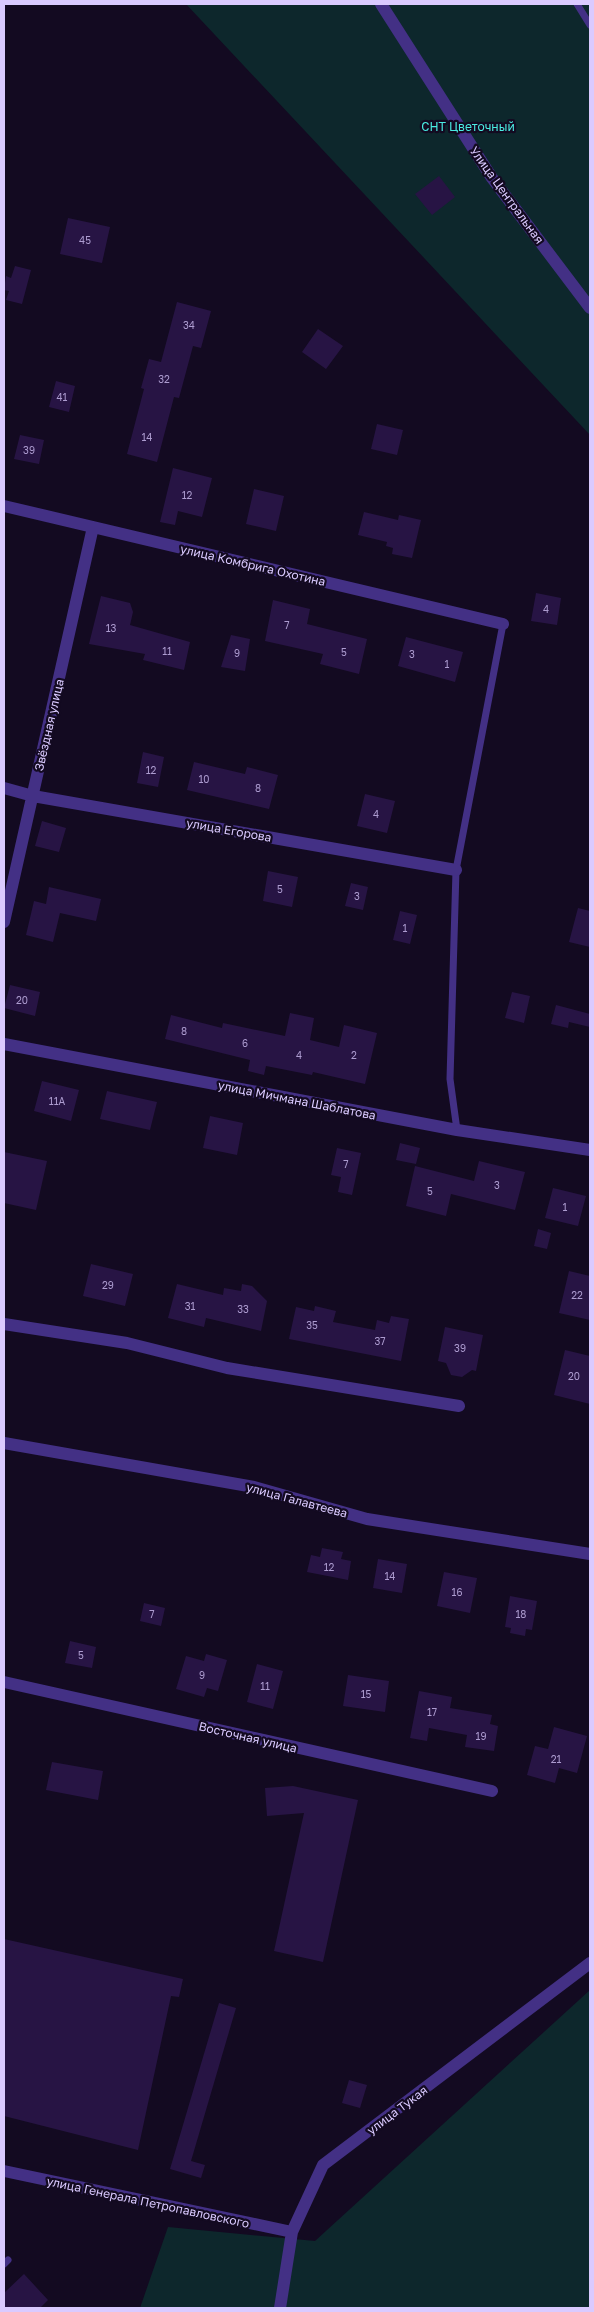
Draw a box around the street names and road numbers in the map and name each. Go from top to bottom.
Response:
street label: Улица Центральная [467,144,547,246]
street label: улица Комбрига Охотина [179,541,327,589]
street label: Звёздная улица [31,677,67,773]
street label: улица Егорова [185,815,273,845]
street label: улица Мичмана Шаблатова [217,1077,377,1123]
street label: улица Галавтеева [245,1479,349,1521]
street label: Восточная улица [197,1718,299,1756]
street label: улица Тукая [364,2082,430,2138]
street label: улица Генерала Петропавловского [45,2173,251,2231]

